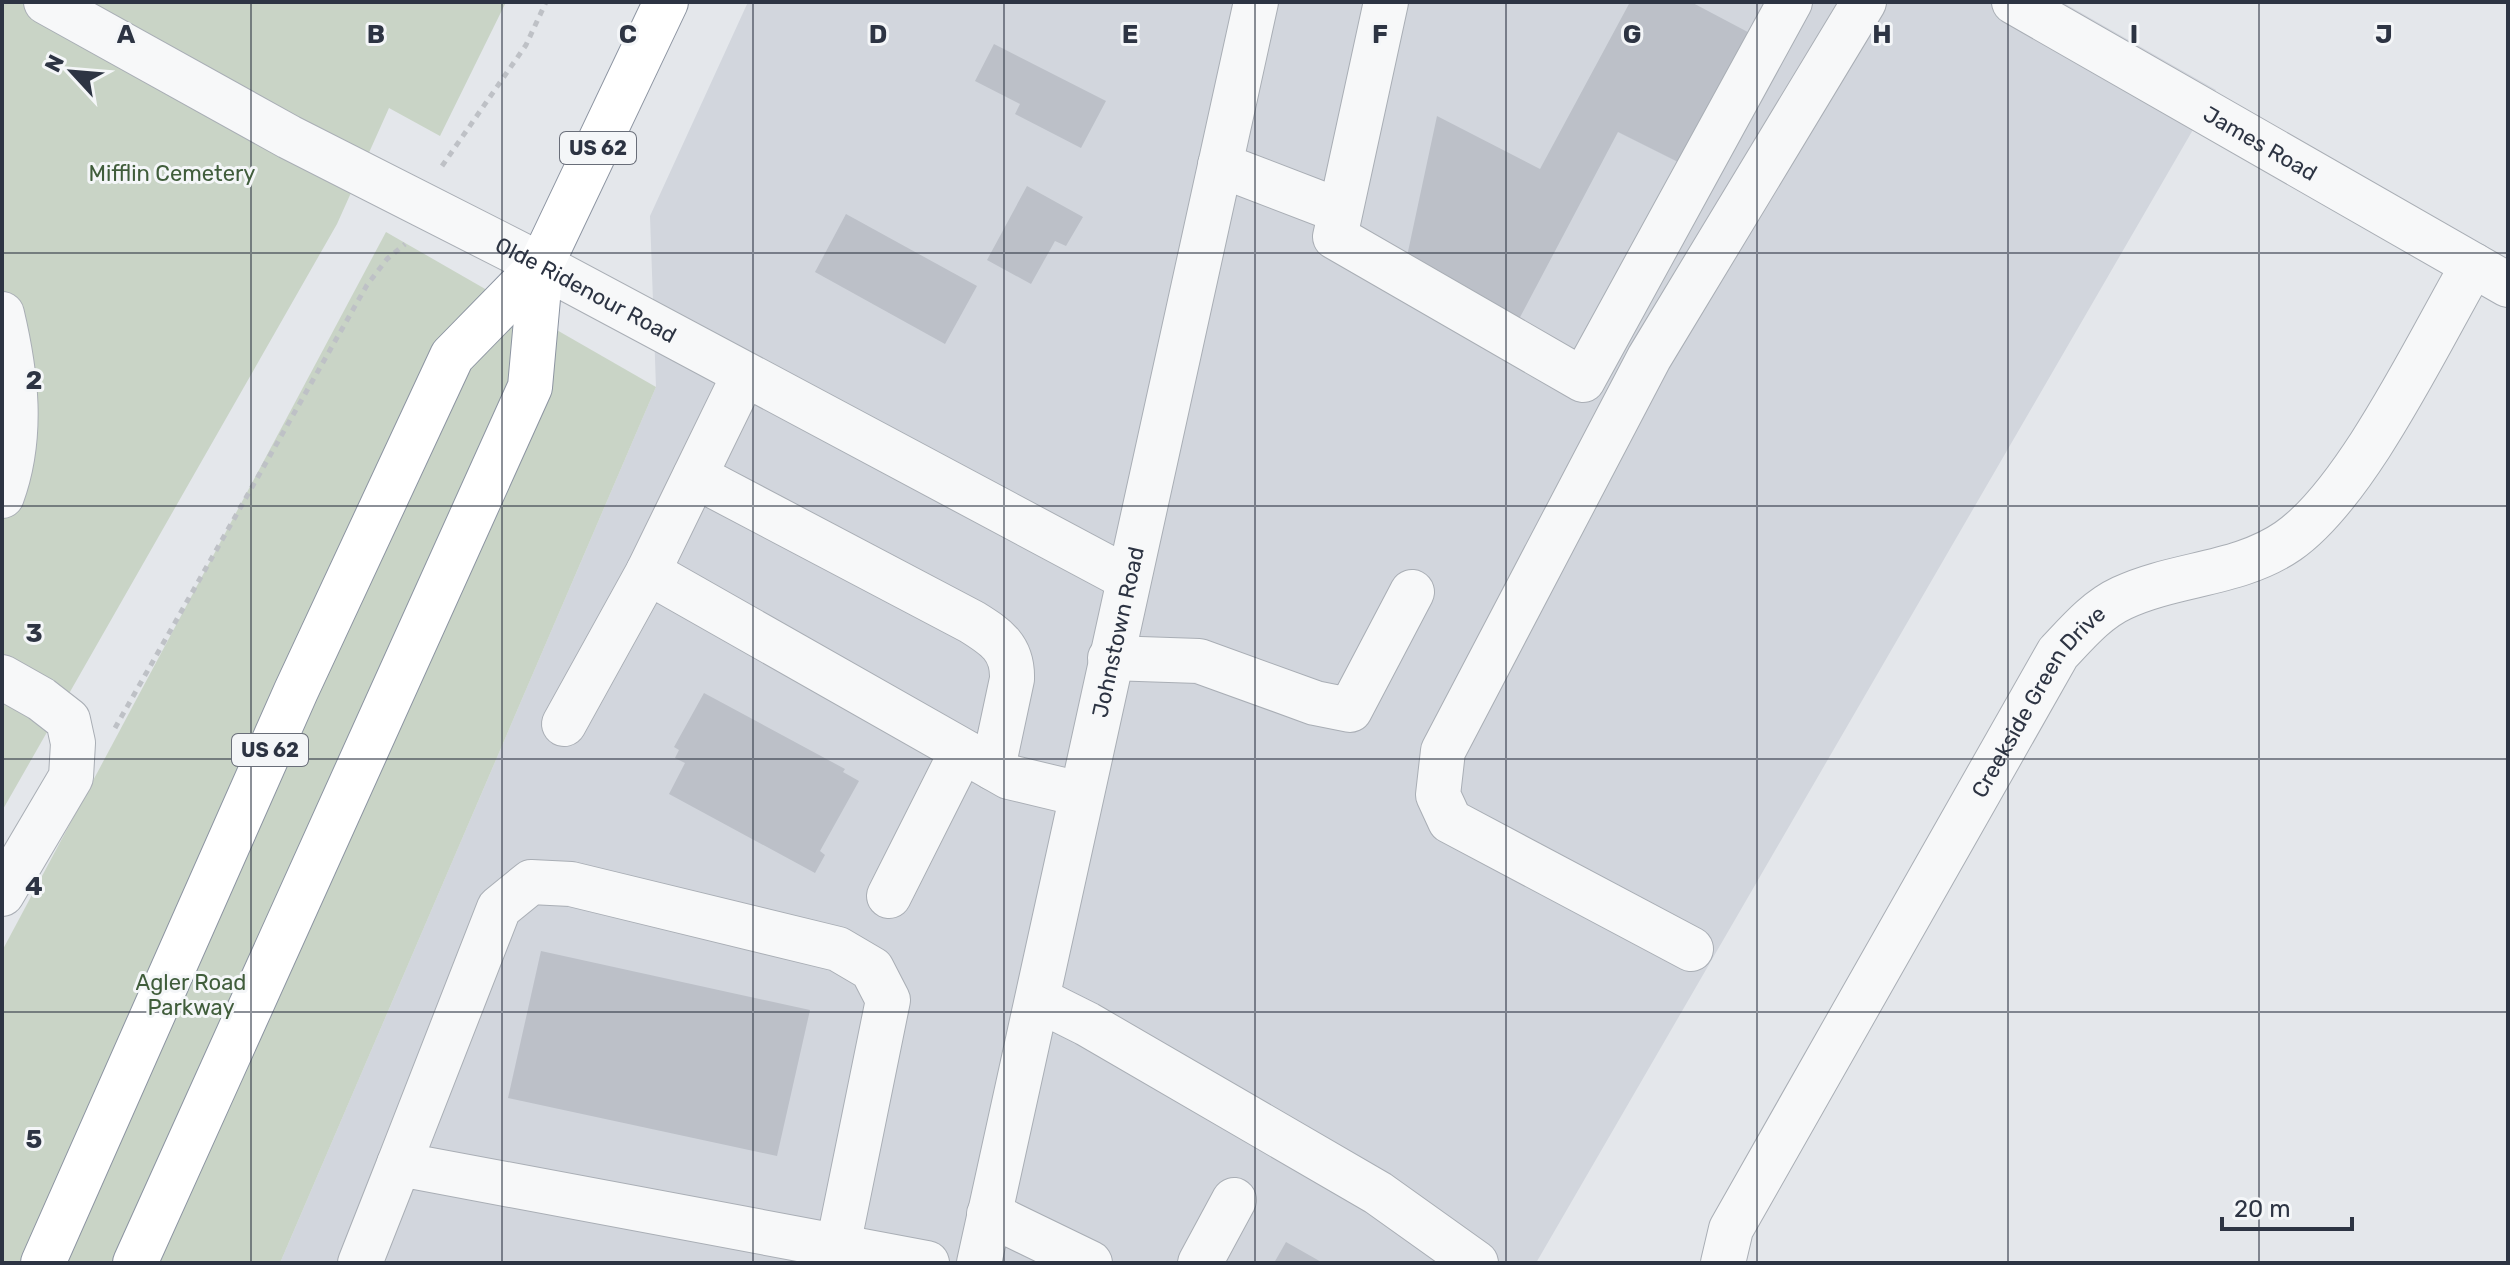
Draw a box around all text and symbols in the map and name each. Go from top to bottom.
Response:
text: A [117,19,136,50]
text: B [367,19,385,50]
text: C [619,19,637,50]
text: D [869,19,887,50]
text: E [1122,19,1138,50]
text: F [1372,19,1388,50]
text: G [1623,19,1641,50]
text: H [1872,19,1892,50]
text: I [2130,19,2138,50]
text: J [2375,19,2393,50]
north arrow [32,32,112,112]
text: N [39,50,70,76]
street label: James Road [2199,100,2322,186]
road number: US 62 [560,132,636,164]
park label: Mifflin Cemetery [89,160,256,187]
street label: Olde Ridenour Road [491,231,681,348]
text: 2 [26,365,42,396]
street label: Johnstown Road [1086,544,1149,720]
street label: Creekside Green Drive [1965,600,2110,802]
text: 3 [25,618,43,649]
road number: US 62 [232,734,308,766]
text: 4 [25,871,43,902]
park label: Agler Road Parkway [136,969,246,1021]
text: 5 [26,1124,42,1155]
scale bar [2222,1181,2352,1231]
text: 20 m [2234,1195,2291,1223]

